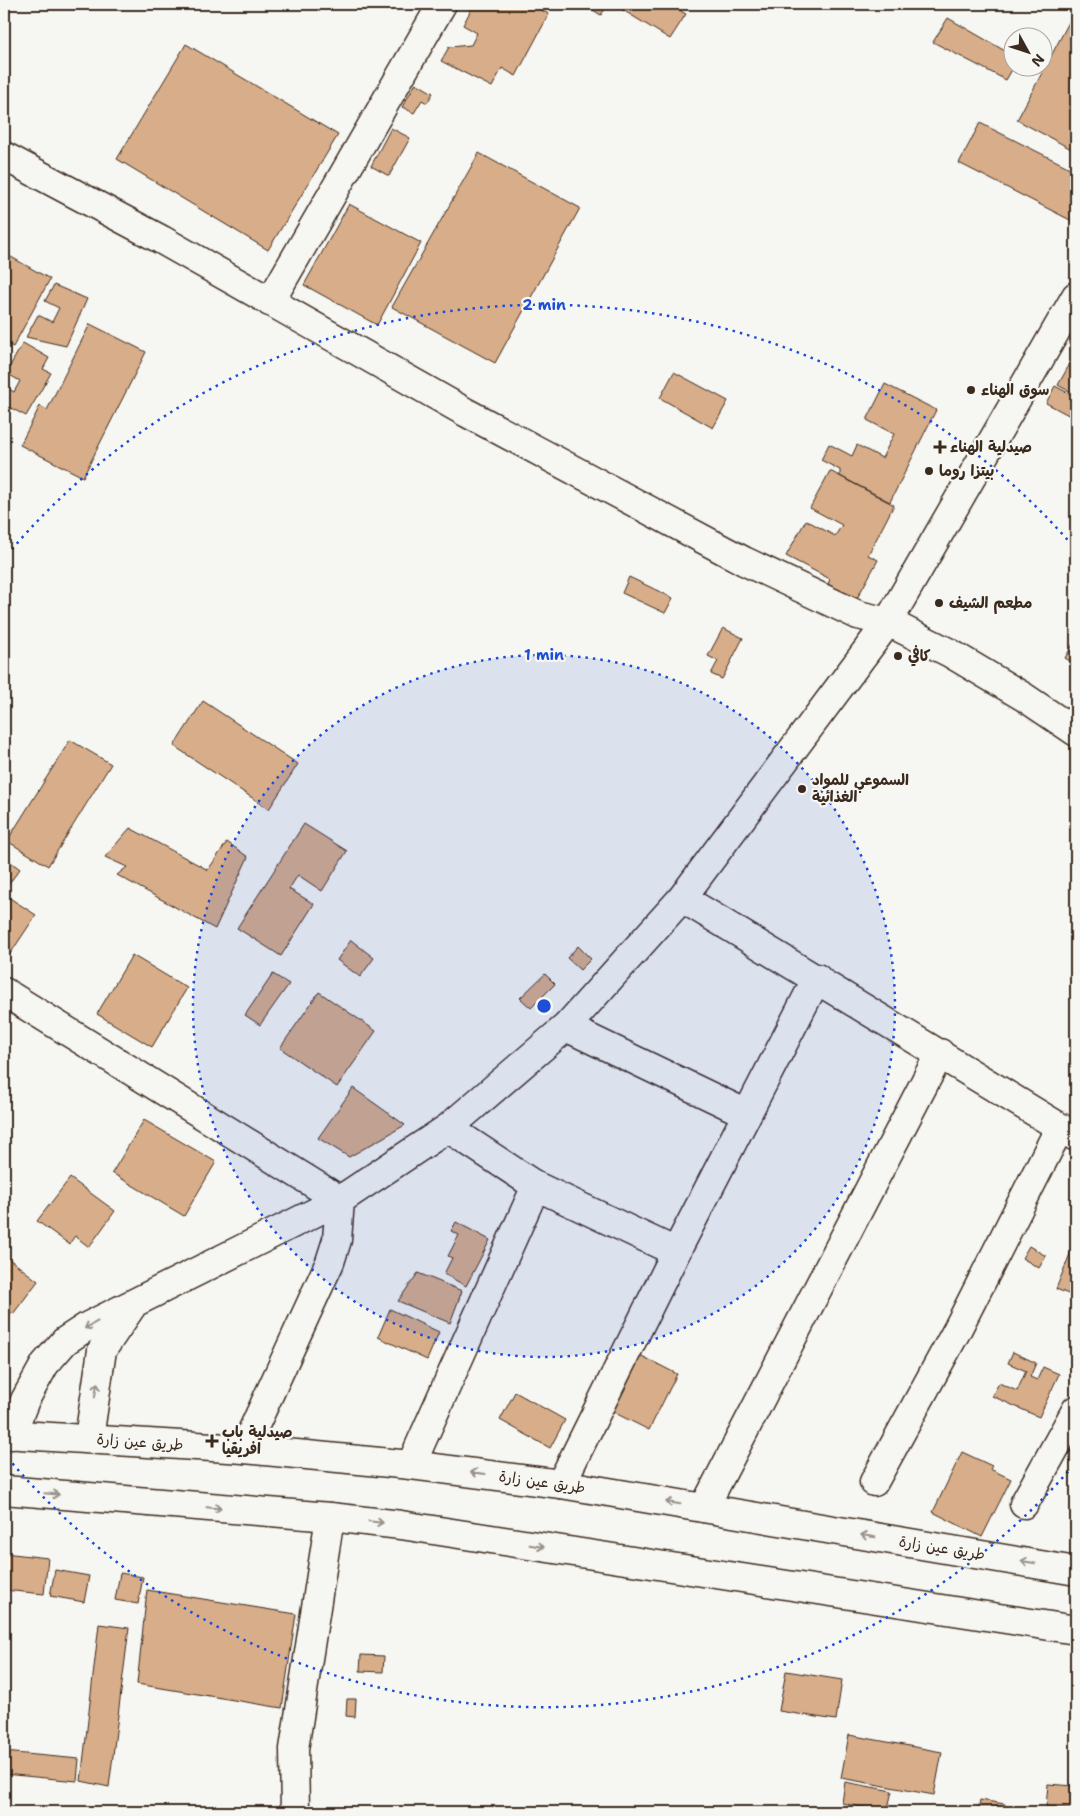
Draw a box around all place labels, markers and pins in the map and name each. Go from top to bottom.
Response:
place label: سوق الهناء [981,380,1049,400]
marker: سوق الهناء [965,384,977,396]
place label: صيدلية الهناء [950,437,1032,457]
marker: صيدلية الهناء [934,441,946,453]
place label: بيتزا روما [939,461,994,481]
marker: بيتزا روما [923,465,935,477]
place label: مطعم الشيف [949,593,1032,614]
marker: مطعم الشيف [933,597,945,609]
place label: كافي [908,645,931,667]
marker: كافي [892,650,904,662]
place label: السموعي للمواد الغذائية [812,770,909,807]
marker: السموعي للمواد الغذائية [796,783,808,795]
centre of rings [535,997,553,1015]
place label: صيدلية باب افريقيا [222,1422,292,1459]
marker: صيدلية باب افريقيا [206,1435,218,1447]

